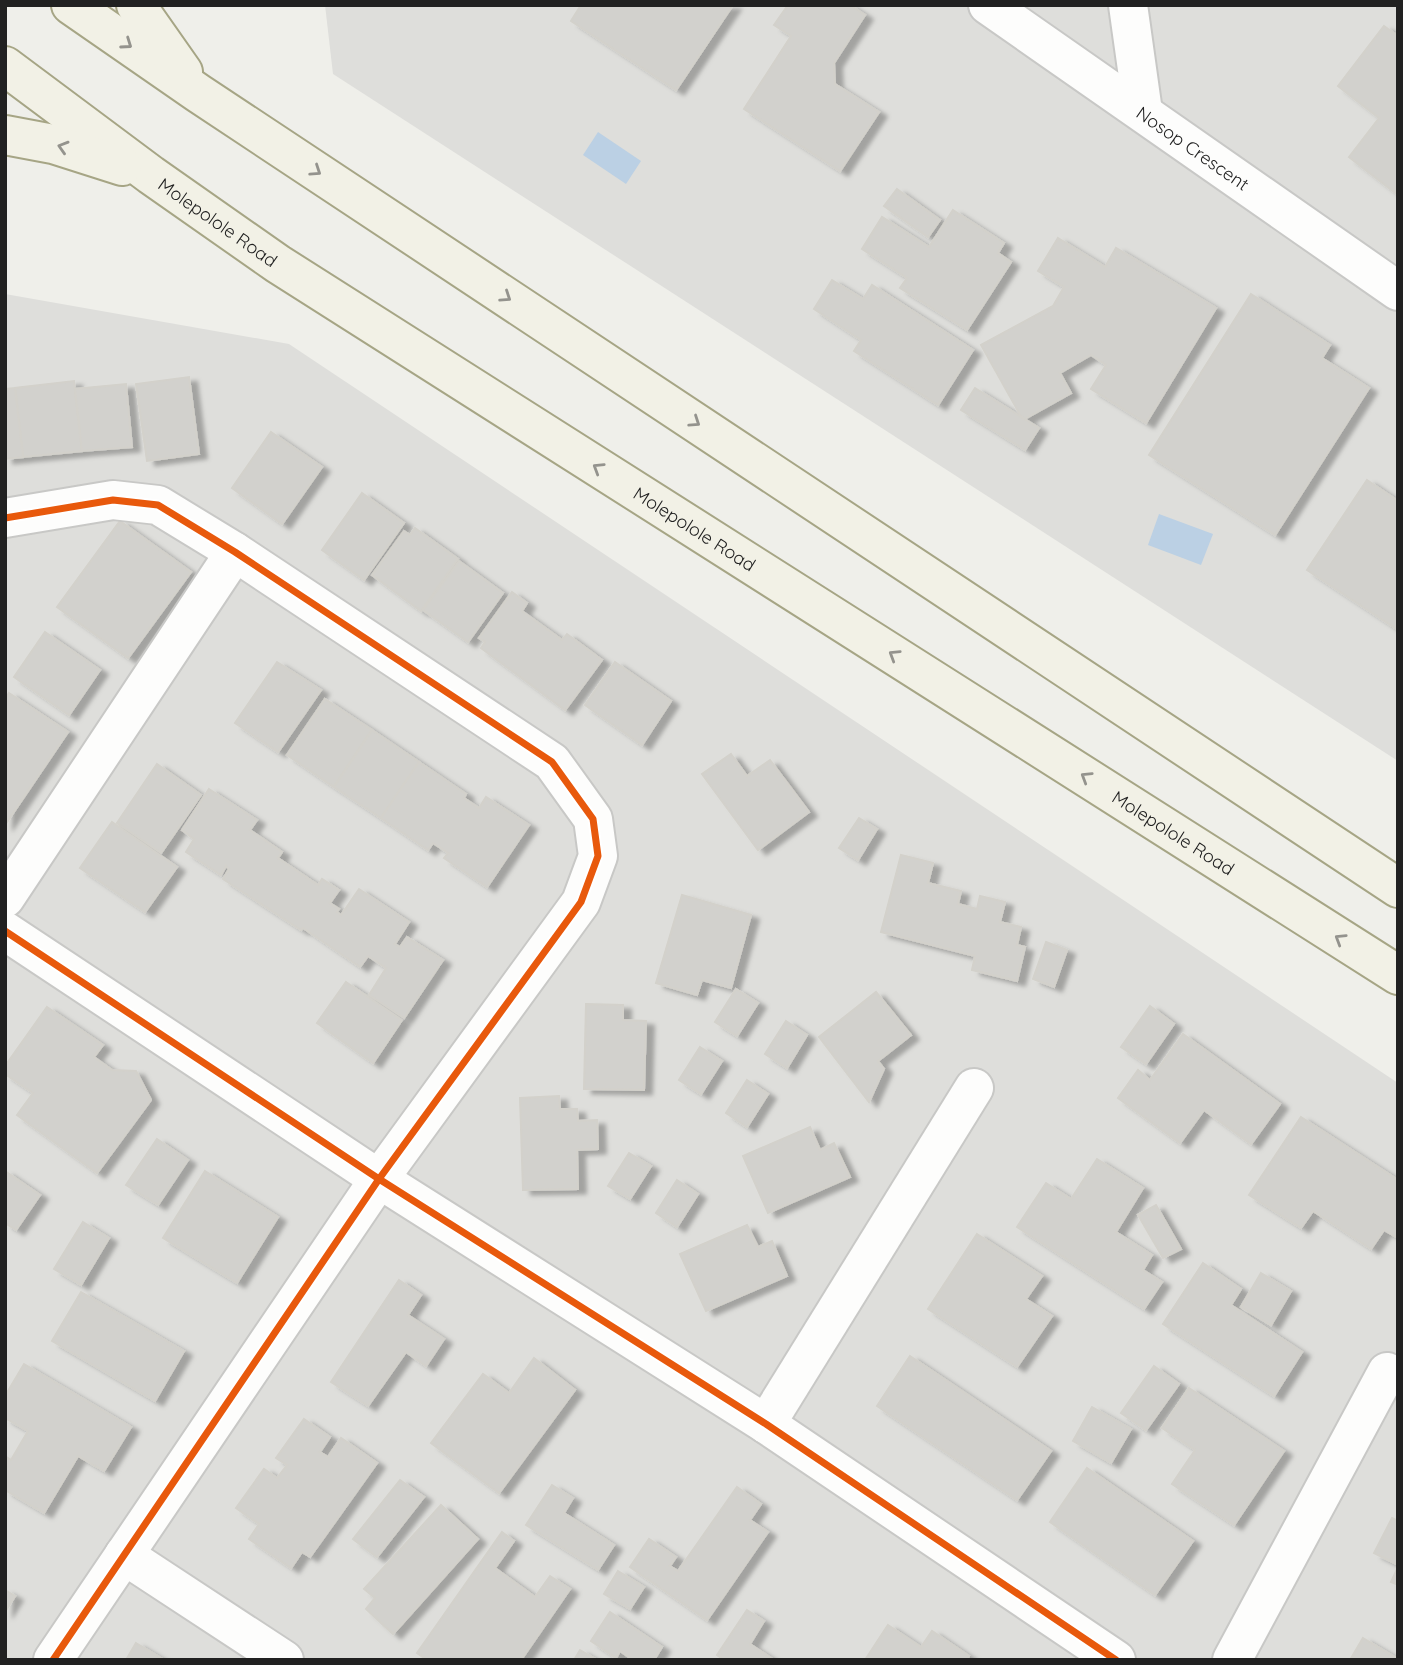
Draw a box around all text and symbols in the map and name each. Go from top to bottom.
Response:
one-way arrow [119,36,132,48]
street label: Nosop Crescent [1132,101,1254,195]
one-way arrow [57,141,69,155]
one-way arrow [308,163,321,175]
street label: Molepolole Road [154,172,282,272]
one-way arrow [498,288,511,301]
one-way arrow [687,414,700,427]
one-way arrow [593,463,606,476]
street label: Molepolole Road [629,481,760,576]
one-way arrow [889,651,902,664]
one-way arrow [1081,773,1094,786]
street label: Molepolole Road [1108,785,1239,880]
one-way arrow [1335,934,1348,947]

